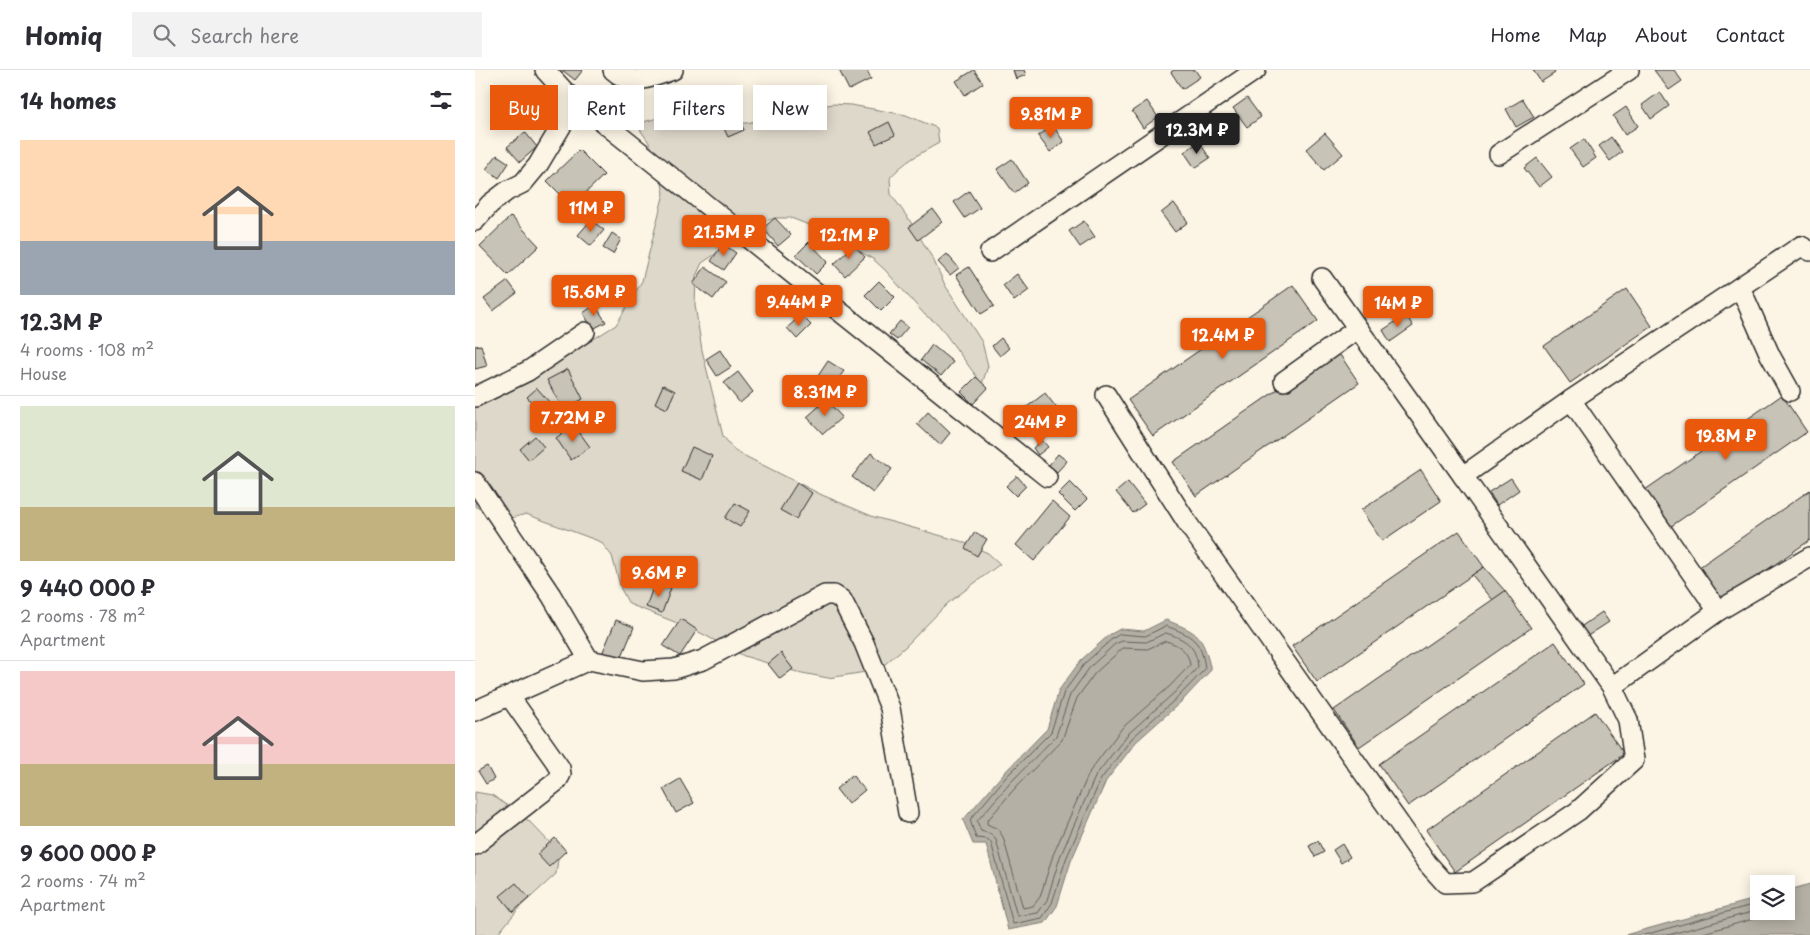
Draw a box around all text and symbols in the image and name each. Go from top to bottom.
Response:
search box [132,12,482,57]
text: Homiq [25,17,102,53]
icon: search [150,21,178,49]
text: Search here [190,21,299,49]
text: Home [1490,21,1540,48]
text: Map [1568,21,1607,48]
text: About [1635,21,1687,48]
text: Contact [1715,21,1785,48]
text: 14 homes [20,84,116,116]
chip: Buy [490,85,558,130]
chip: Rent [568,85,644,130]
chip: Filters [654,85,743,130]
chip: New [753,85,827,130]
icon: filters [427,86,455,114]
pin: 9.81M ₽ [1005,97,1097,139]
text: 9.81M ₽ [1021,101,1081,125]
pin: 12.3M ₽ [1151,112,1243,155]
text: 12.3M ₽ [1166,117,1228,141]
icon: home [193,173,283,263]
pin: 11M ₽ [556,190,626,233]
text: 11M ₽ [569,195,613,219]
pin: 21.5M ₽ [678,214,770,257]
pin: 12.1M ₽ [803,218,895,260]
text: 21.5M ₽ [693,219,755,243]
text: 12.1M ₽ [819,222,879,246]
pin: 15.6M ₽ [548,274,640,317]
text: 15.6M ₽ [563,279,625,303]
pin: 9.44M ₽ [753,284,845,327]
pin: 14M ₽ [1363,286,1433,328]
text: 9.44M ₽ [767,289,831,313]
text: 14M ₽ [1374,290,1422,314]
text: 12.3M ₽ [20,305,102,337]
pin: 12.4M ₽ [1177,318,1269,360]
text: 12.4M ₽ [1192,322,1254,346]
text: 4 rooms · 108 m² [20,337,154,361]
text: House [20,361,67,385]
pin: 8.31M ₽ [779,374,871,417]
text: 8.31M ₽ [793,379,857,403]
pin: 7.72M ₽ [527,400,619,443]
pin: 24M ₽ [1005,404,1075,447]
text: 7.72M ₽ [541,405,605,429]
text: 24M ₽ [1014,409,1066,433]
pin: 19.8M ₽ [1680,418,1772,461]
text: 19.8M ₽ [1696,423,1756,447]
icon: home [193,438,283,528]
pin: 9.6M ₽ [618,556,700,598]
text: 9.6M ₽ [632,560,686,584]
text: 9 440 000 ₽ [20,571,155,603]
text: 2 rooms · 78 m² [20,603,146,627]
text: Apartment [20,627,105,651]
icon: home [193,703,283,793]
text: 9 600 000 ₽ [20,836,156,868]
text: 2 rooms · 74 m² [20,868,146,892]
map controls [1750,875,1795,920]
button: layers [1750,875,1795,920]
text: Apartment [20,892,105,916]

